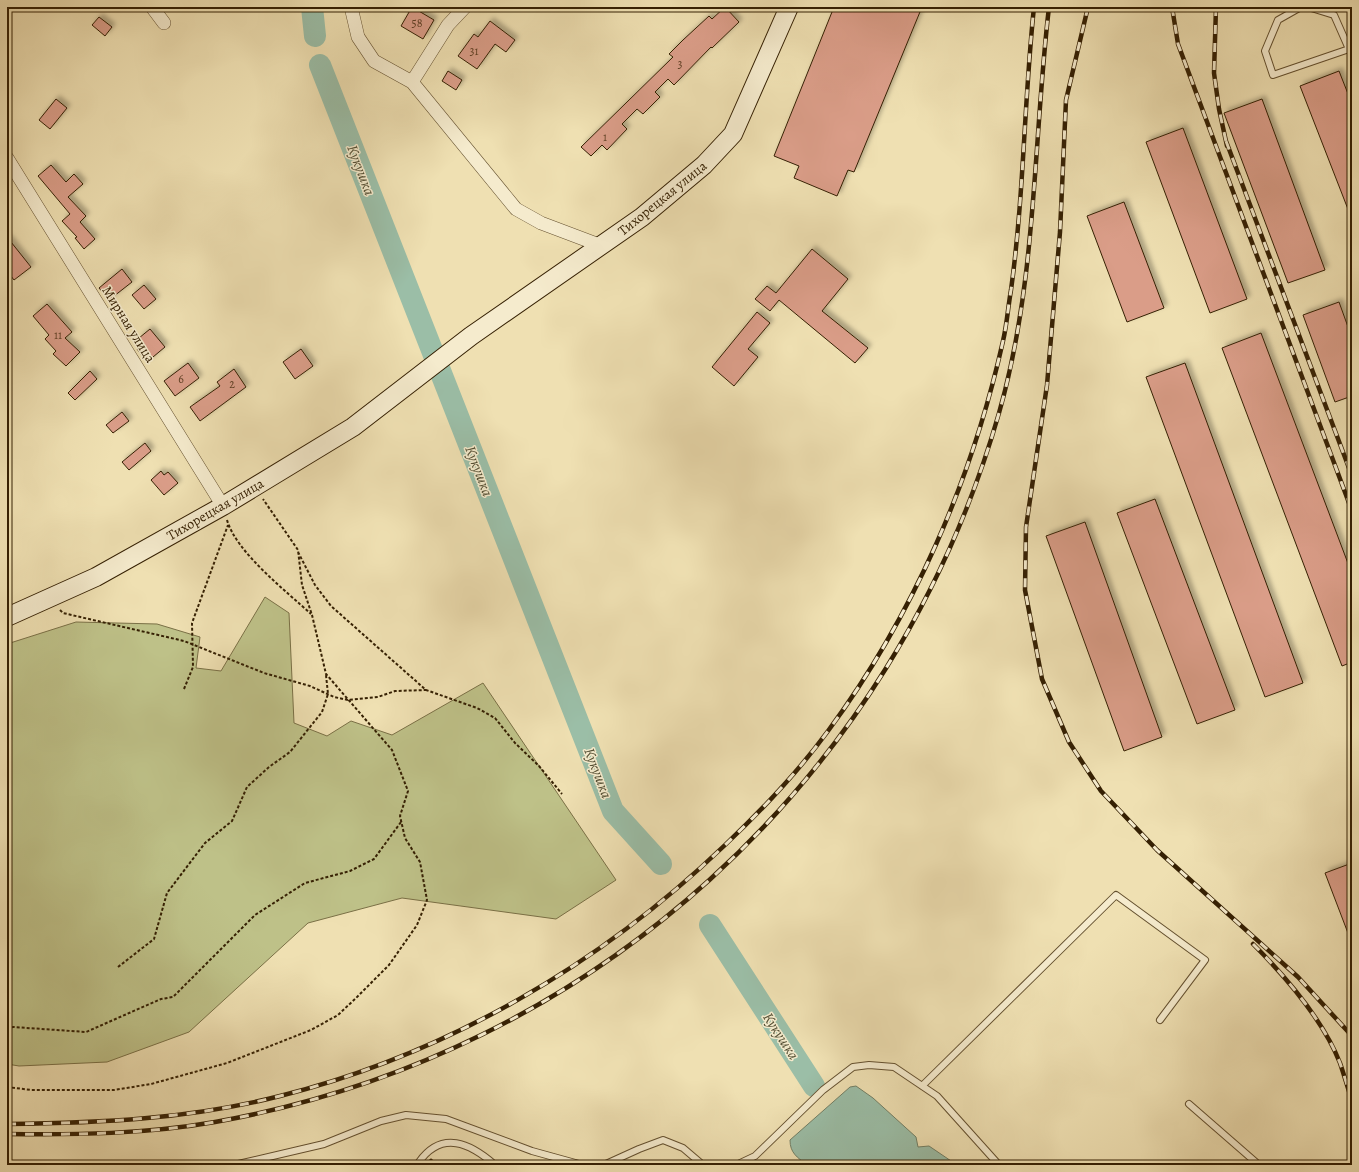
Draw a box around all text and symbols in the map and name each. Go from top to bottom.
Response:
house number: 58 [412,15,423,31]
house number: 31 [469,43,479,59]
house number: 3 [678,56,683,72]
house number: 1 [603,129,607,145]
water label: Кукушка [342,142,380,198]
street label: Тихорецкая улица [614,156,711,240]
street label: Мирная улица [97,282,160,367]
house number: 11 [54,327,62,343]
house number: 6 [178,371,184,387]
house number: 2 [229,376,235,392]
water label: Кукушка [460,443,498,499]
street label: Тихорецкая улица [163,474,268,545]
water label: Кукушка [579,745,617,801]
water label: Кукушка [758,1008,804,1064]

